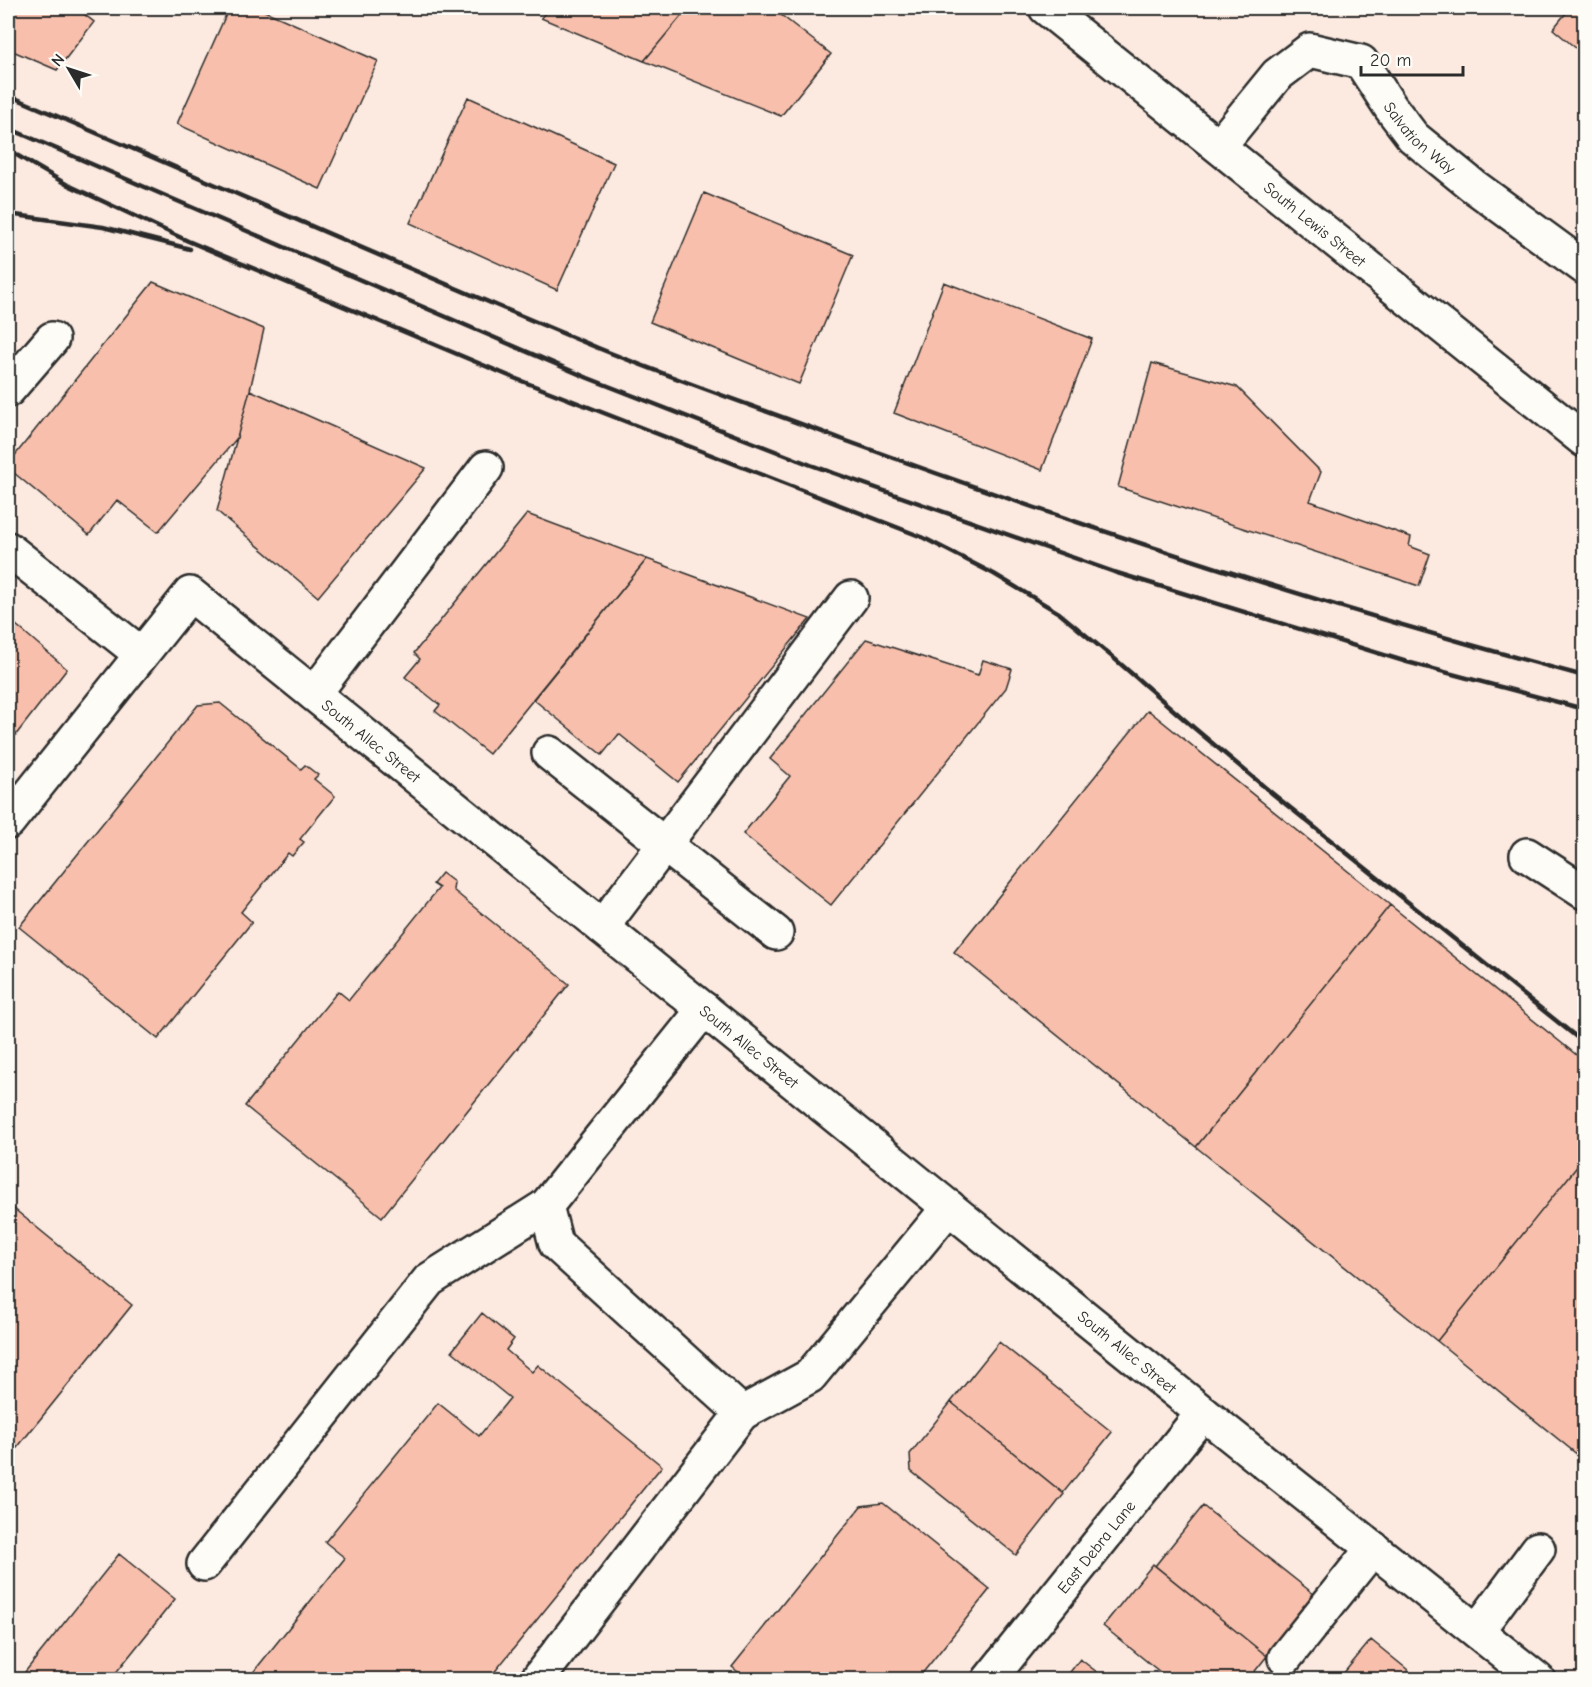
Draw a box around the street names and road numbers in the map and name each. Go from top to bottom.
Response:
street label: Salvation Way [1380,99,1459,178]
street label: South Lewis Street [1260,179,1369,271]
street label: South Allec Street [318,696,424,787]
street label: South Allec Street [696,1002,802,1092]
street label: South Allec Street [1074,1307,1180,1398]
street label: East Debra Lane [1054,1497,1139,1597]

